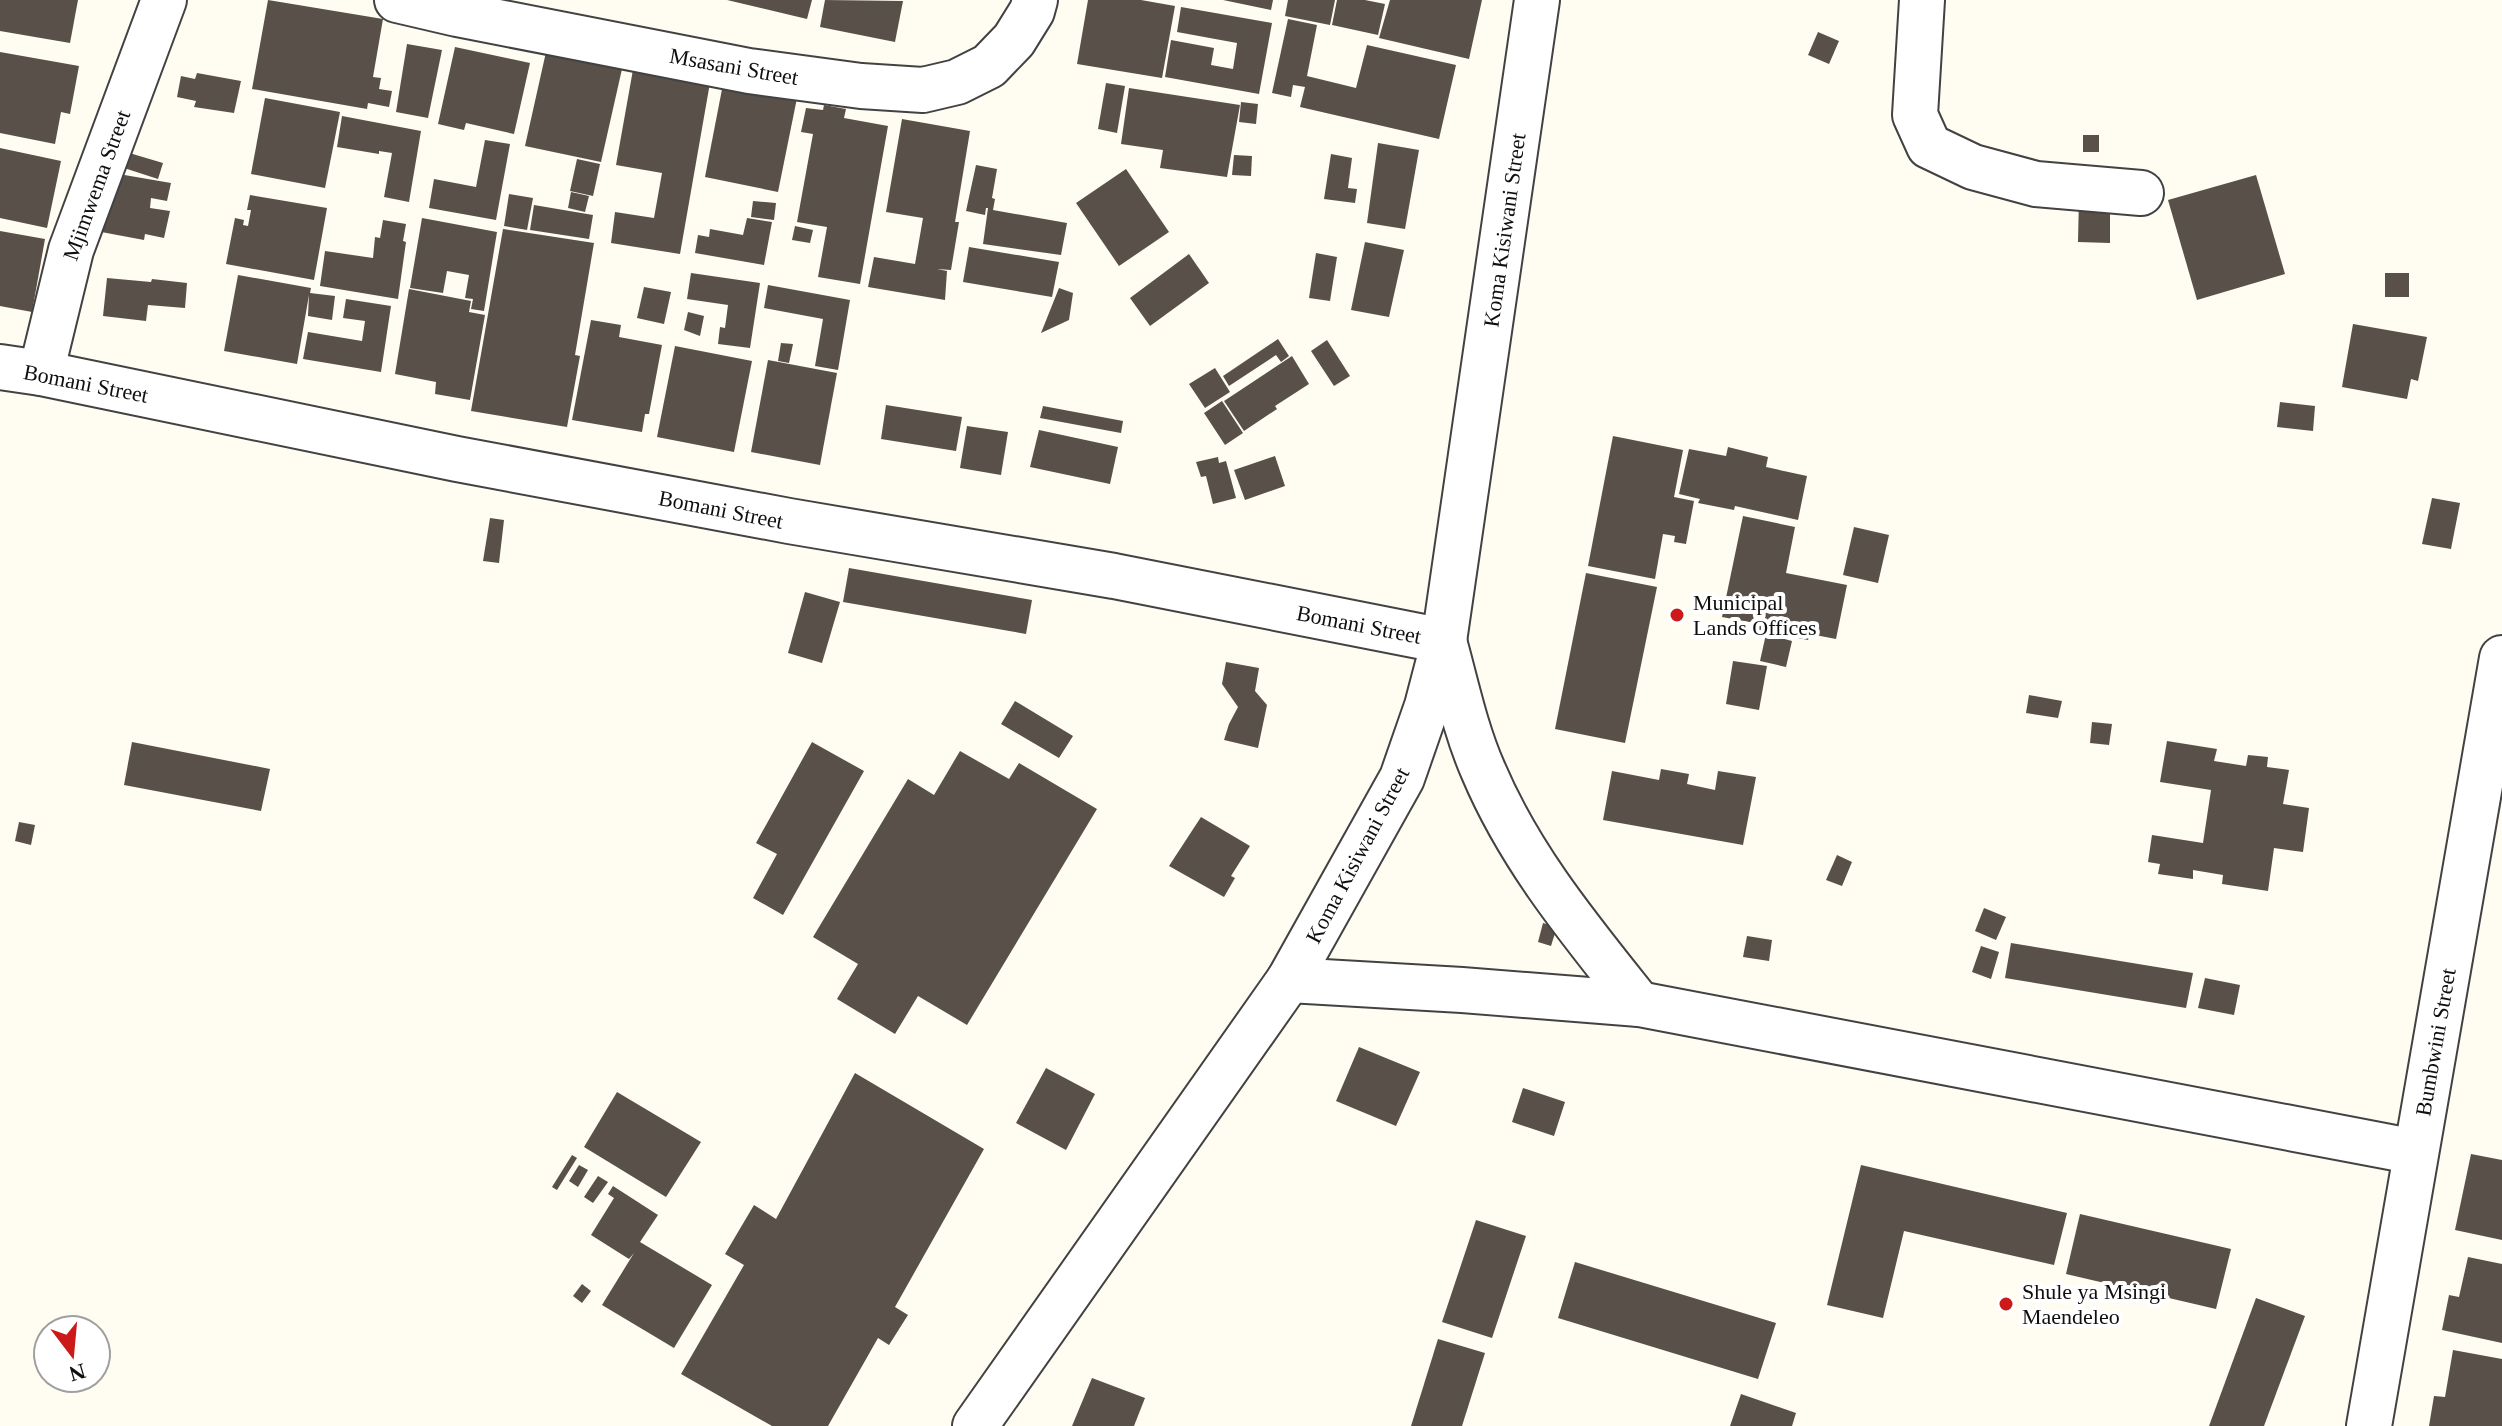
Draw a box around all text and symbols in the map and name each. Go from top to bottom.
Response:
street label: Msasani Street [668,43,800,90]
street label: Mjimwema Street [58,107,135,264]
street label: Koma Kisiwani Street [1479,132,1530,329]
street label: Bomani Street [21,359,150,408]
street label: Bomani Street [656,485,785,534]
place label: Municipal Lands Offices [1693,590,1817,640]
street label: Bomani Street [1294,600,1423,649]
marker: Municipal Lands Offices [1668,606,1686,624]
street label: Koma Kisiwani Street [1301,763,1414,947]
street label: Bumbwini Street [2410,966,2461,1118]
place label: Shule ya Msingi Maendeleo [2022,1279,2166,1329]
marker: Shule ya Msingi Maendeleo [1997,1295,2015,1313]
north arrow [32,1314,112,1394]
text: N [66,1359,88,1387]

